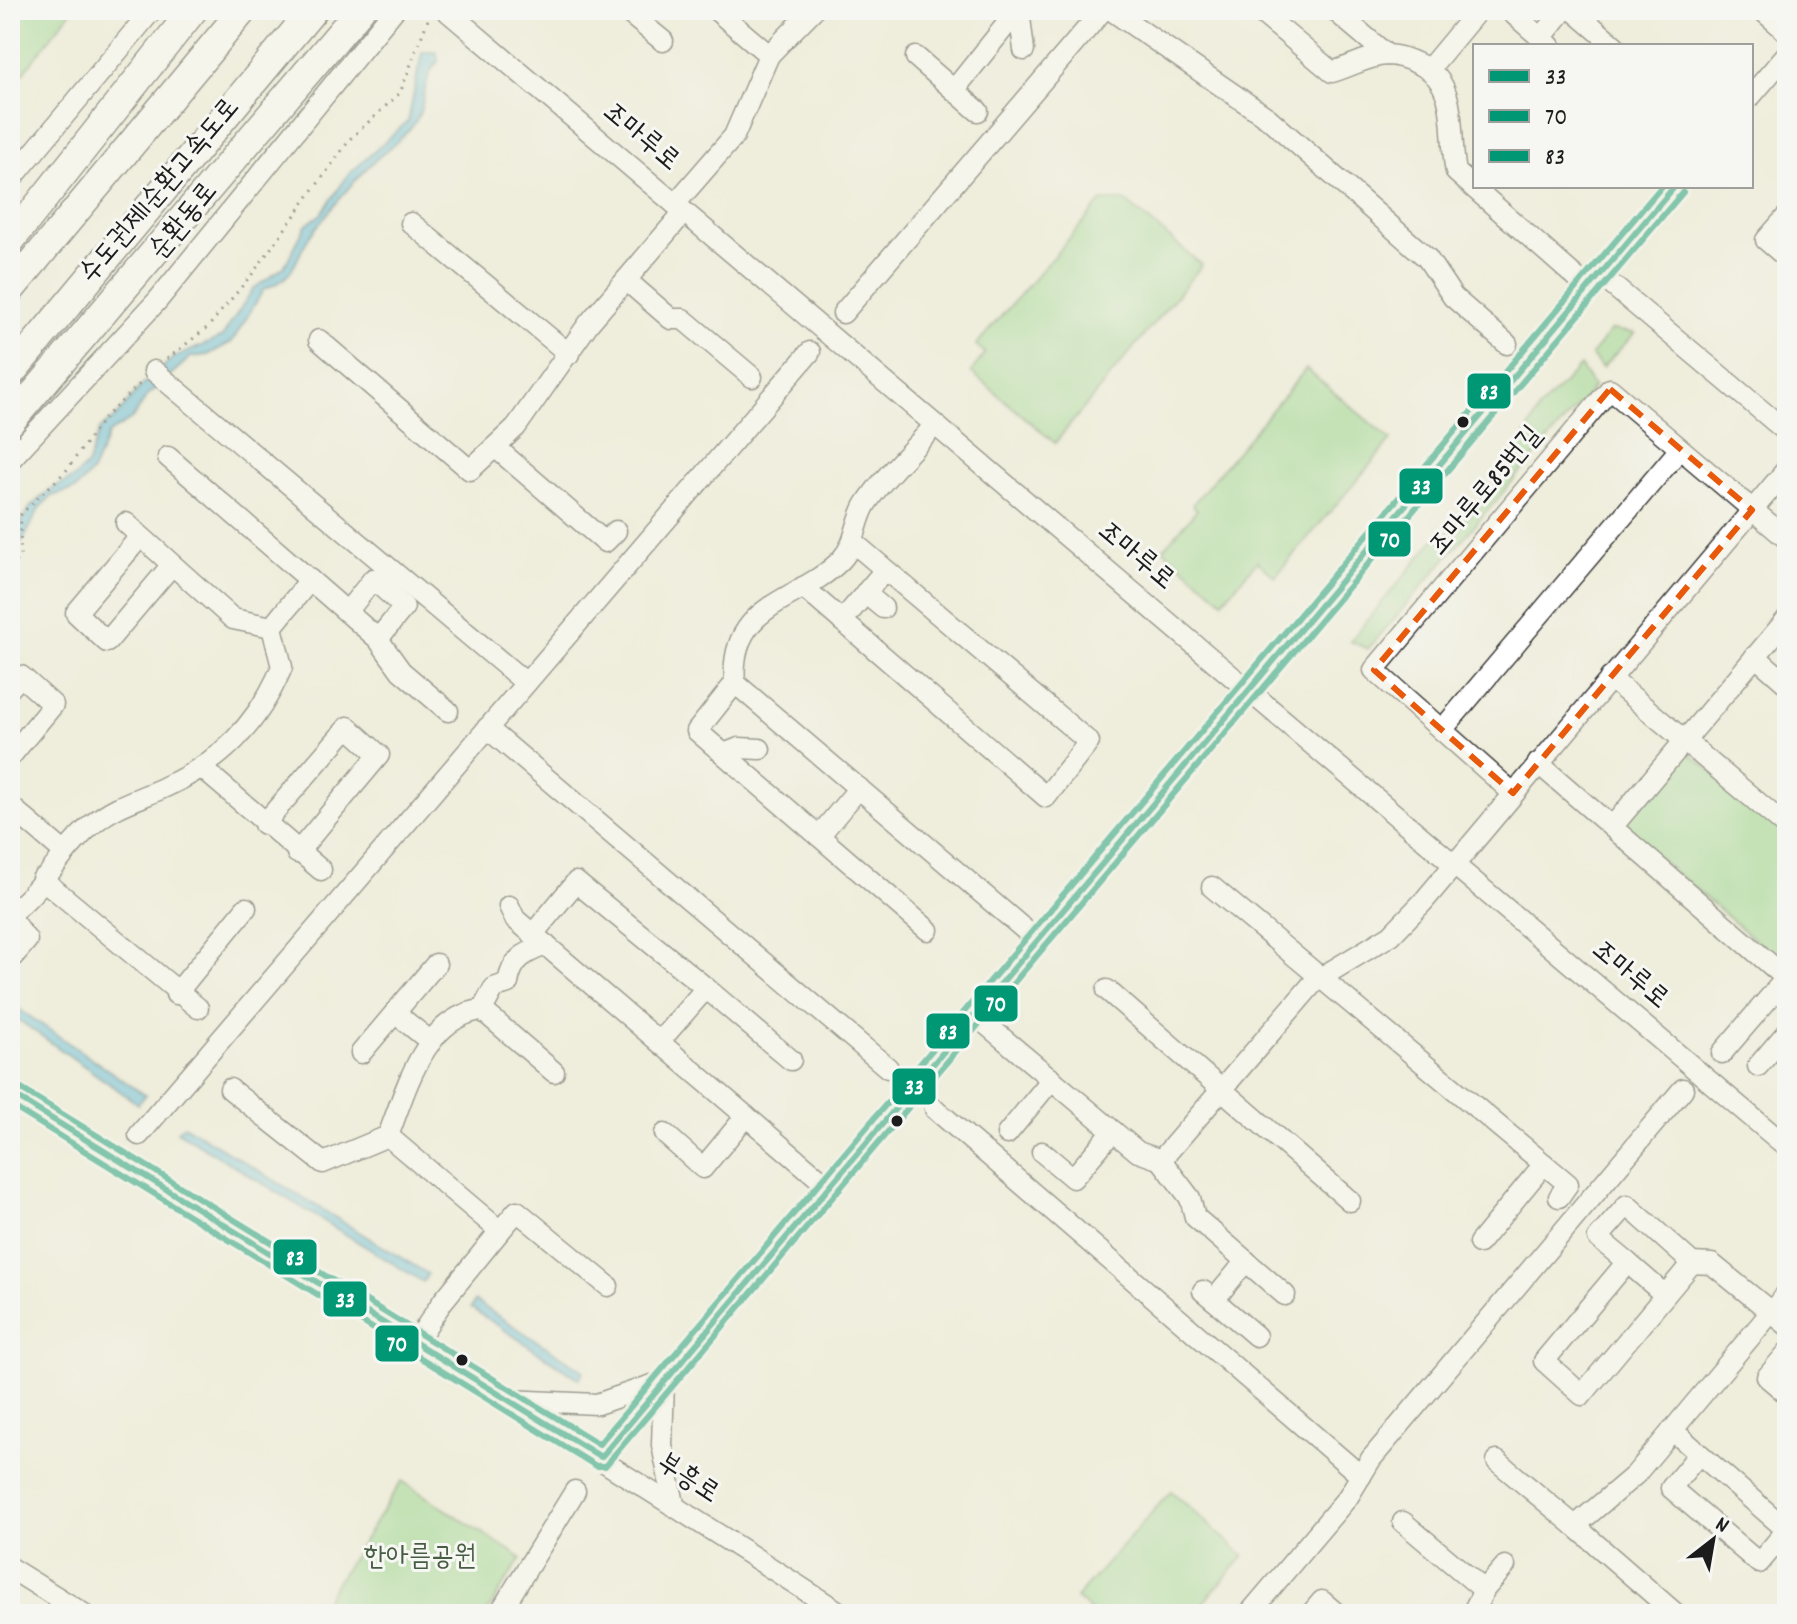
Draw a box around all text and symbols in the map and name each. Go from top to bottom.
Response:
legend [1473,44,1753,188]
text: 33 [1545,62,1566,96]
street label: 수도권제1순환고속도로 [71,90,251,294]
street label: 조마루로 [593,94,687,182]
text: 70 [1545,102,1567,136]
text: 83 [1545,142,1565,176]
street label: 순환동로 [141,174,229,270]
line badge: 83 [1466,372,1512,410]
text: 83 [1480,379,1498,410]
unlabelled marker [1455,414,1471,430]
street label: 조마루로85번길 [1420,418,1554,566]
line badge: 33 [1398,467,1444,505]
text: 33 [1411,474,1431,505]
street label: 조마루로 [1088,513,1182,601]
line badge: 70 [1367,520,1412,558]
text: 70 [1380,527,1400,558]
street label: 조마루로 [1582,932,1676,1020]
line badge: 70 [973,984,1019,1023]
text: 70 [986,991,1006,1022]
line badge: 83 [925,1012,971,1050]
text: 83 [939,1019,957,1050]
line badge: 33 [891,1067,937,1106]
text: 33 [904,1074,924,1105]
unlabelled marker [889,1113,905,1129]
line badge: 83 [272,1238,318,1276]
text: 83 [286,1245,304,1276]
line badge: 33 [322,1280,368,1318]
text: 33 [335,1287,355,1318]
line badge: 70 [374,1324,420,1363]
text: 70 [387,1331,407,1362]
unlabelled marker [454,1352,470,1368]
street label: 부흥로 [648,1445,726,1515]
north arrow [1673,1500,1753,1580]
text: N [1709,1510,1734,1542]
park label: 한아름공원 [364,1539,476,1579]

